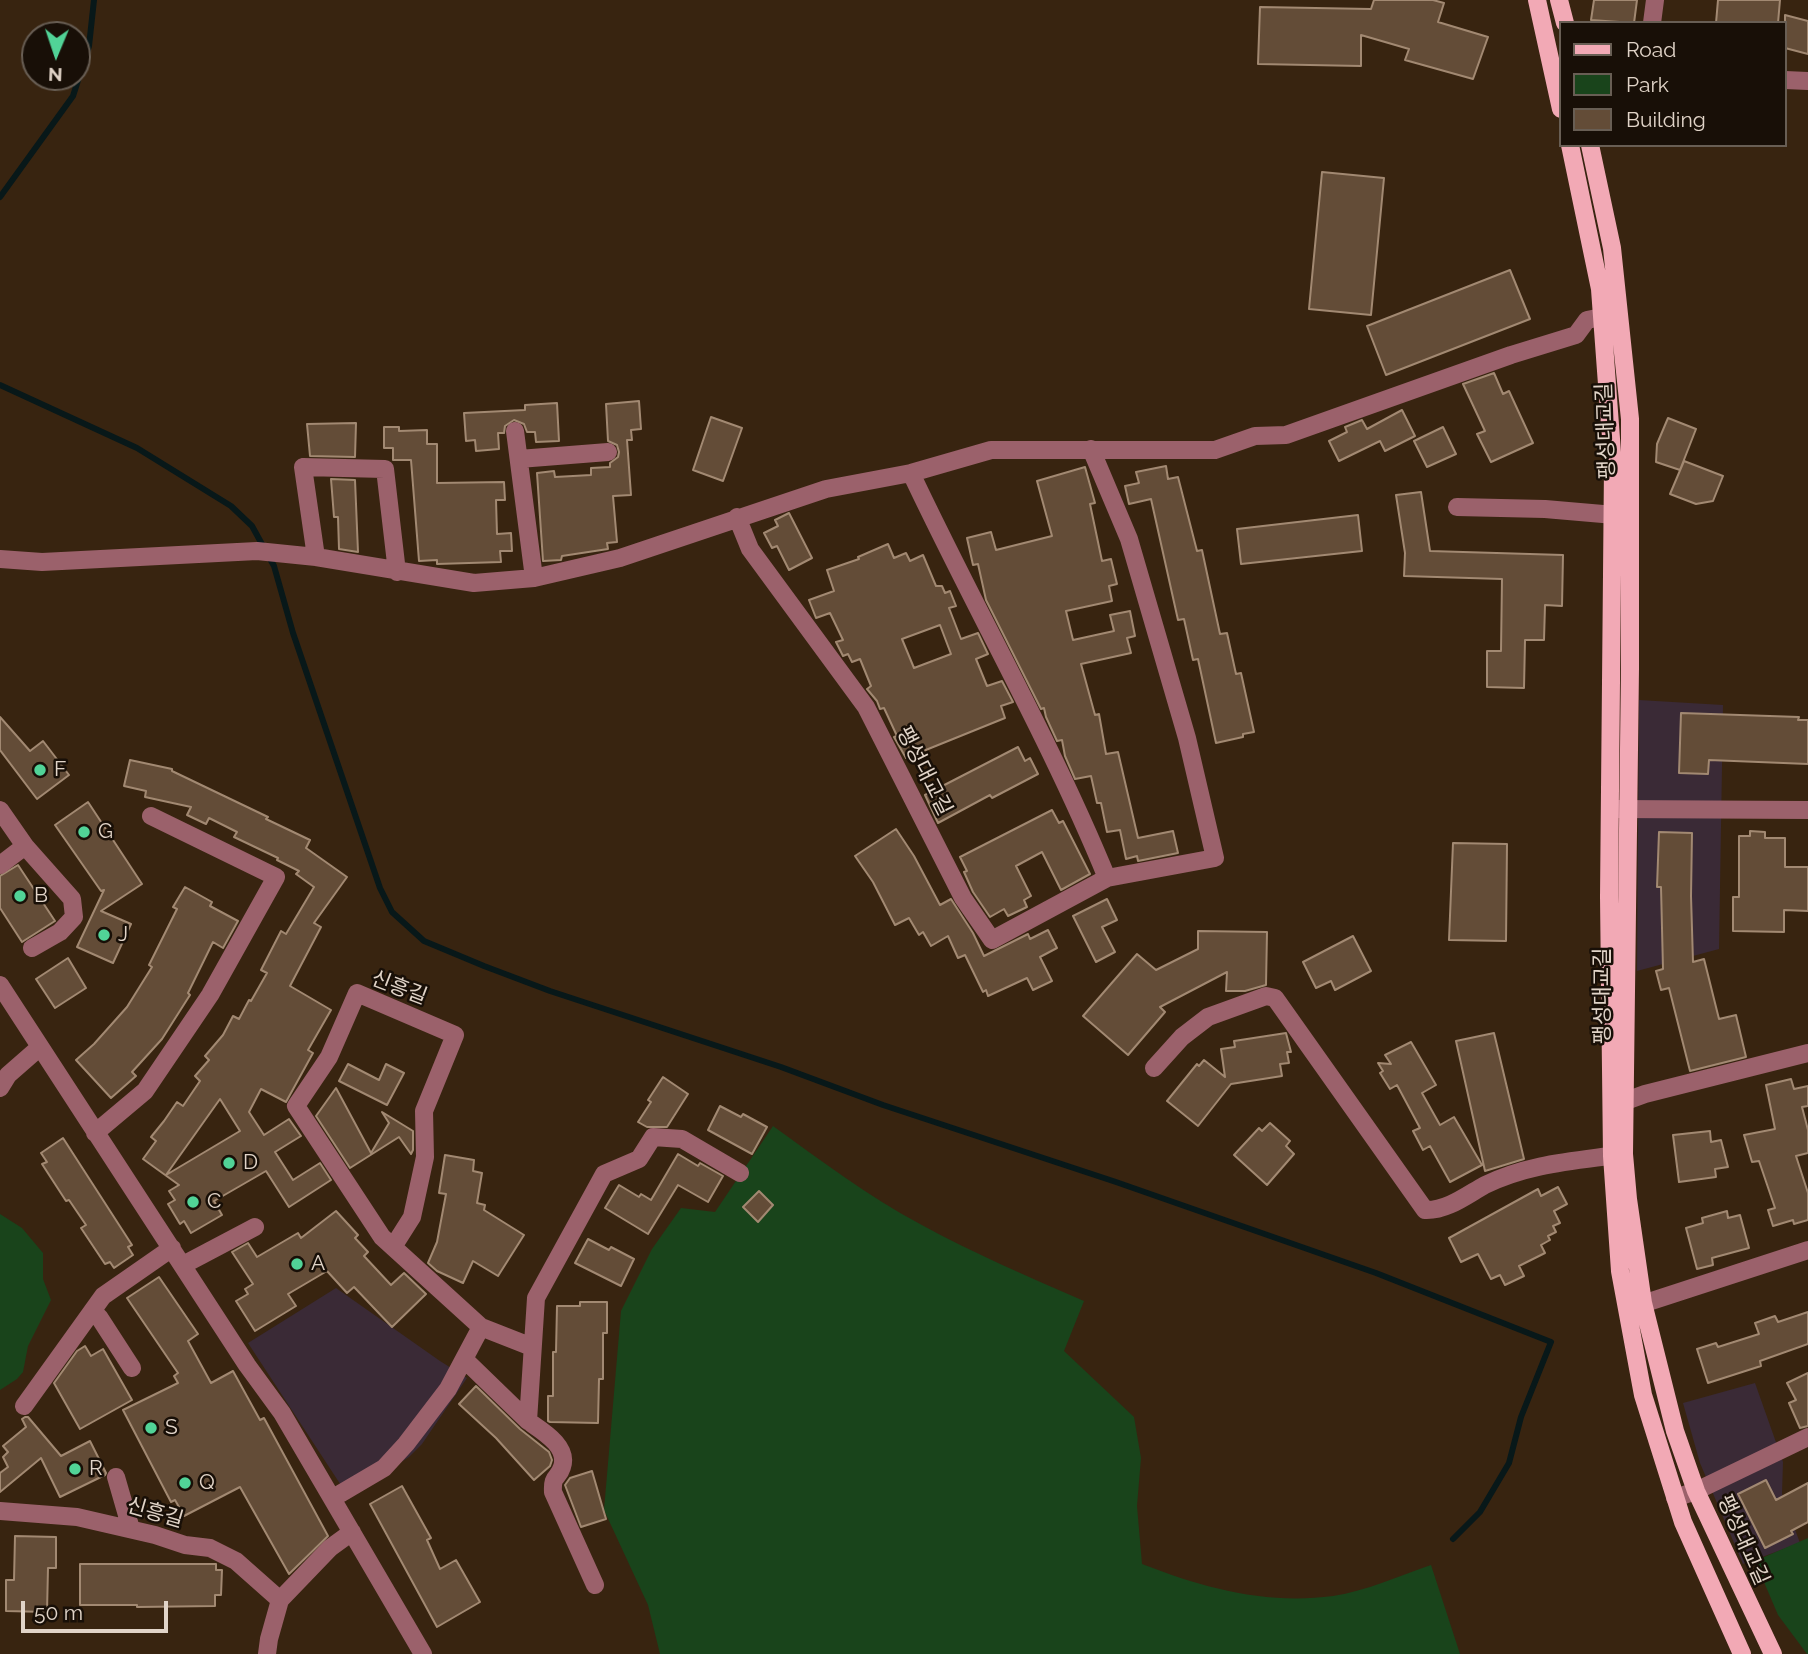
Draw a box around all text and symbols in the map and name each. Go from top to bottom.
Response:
north arrow [21,21,91,91]
legend [1560,21,1787,147]
text: Road [1626,37,1676,62]
text: N [48,64,63,86]
text: Park [1626,72,1669,97]
text: Building [1626,107,1706,132]
street label: 팽성대교길 [1592,382,1620,480]
street label: 팽성대교길 [891,722,957,820]
place label: F [54,757,66,783]
marker: F [32,762,48,778]
place label: G [98,819,113,845]
marker: G [76,824,92,840]
place label: B [34,883,48,909]
marker: B [12,888,28,904]
place label: J [118,922,128,948]
marker: J [96,927,112,943]
street label: 팽성대교길 [1590,948,1616,1044]
street label: 신흥길 [367,966,431,1010]
place label: D [243,1150,258,1176]
marker: D [221,1155,237,1171]
place label: C [207,1189,221,1215]
marker: C [185,1194,201,1210]
place label: A [311,1251,325,1277]
marker: A [289,1256,305,1272]
place label: S [165,1415,178,1441]
marker: S [143,1420,159,1436]
place label: R [89,1456,103,1482]
marker: R [67,1461,83,1477]
place label: Q [199,1470,215,1496]
marker: Q [177,1475,193,1491]
street label: 팽성대교길 [1712,1491,1774,1589]
street label: 신흥길 [124,1493,186,1533]
scale bar [24,1588,172,1632]
text: 50 m [34,1600,83,1625]

